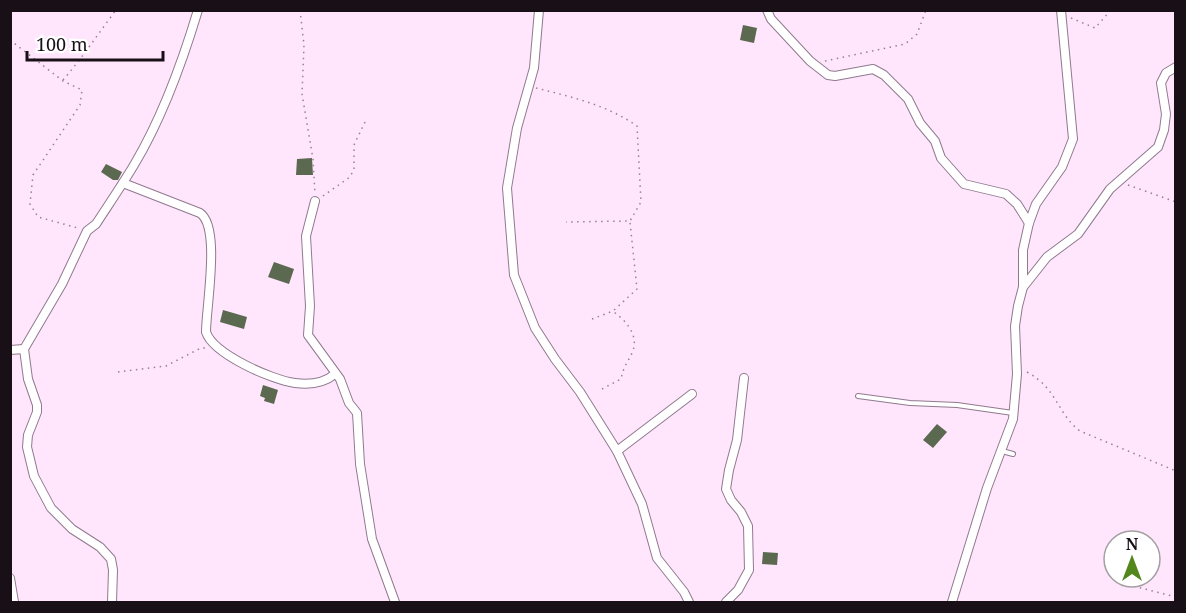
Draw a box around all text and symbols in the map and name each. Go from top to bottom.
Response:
scale bar [27,24,164,62]
text: 100 m [36,32,88,56]
north arrow [1102,529,1162,589]
text: N [1126,533,1139,555]

